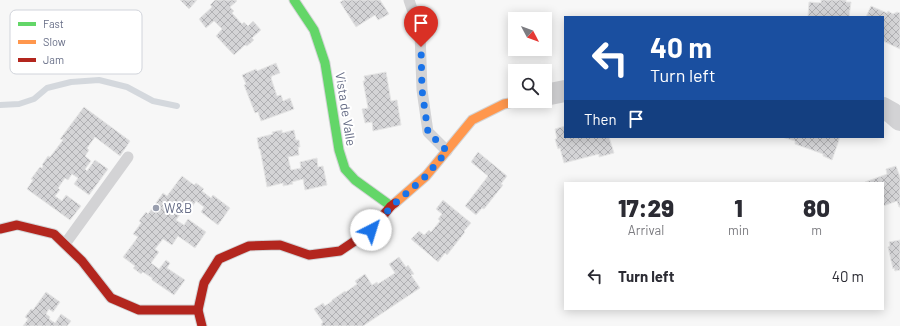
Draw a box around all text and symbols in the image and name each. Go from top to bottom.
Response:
pin [404,6,438,47]
legend [10,10,142,74]
icon: arrive [410,12,432,34]
north arrow [508,12,552,56]
map controls [508,12,552,108]
text: Fast [43,17,64,30]
text: 40 m [650,30,712,64]
icon: left [584,32,636,84]
text: Slow [43,35,66,48]
text: Jam [43,53,64,66]
button: search [508,64,552,108]
text: Turn left [650,64,716,86]
street label: Vista de Valle [332,71,360,147]
icon: arrive [625,108,647,130]
text: Then [584,110,617,128]
text: 17:29 [618,193,674,222]
text: 1 [734,193,743,222]
text: 80 [803,193,830,222]
place label: W&B [164,200,192,216]
marker: W&B [151,203,161,213]
position arrow [350,209,392,251]
text: Arrival [628,222,664,238]
text: min [728,222,749,238]
text: m [811,222,822,238]
icon: left [584,265,606,287]
text: Turn left [618,267,674,285]
text: 40 m [832,267,864,285]

